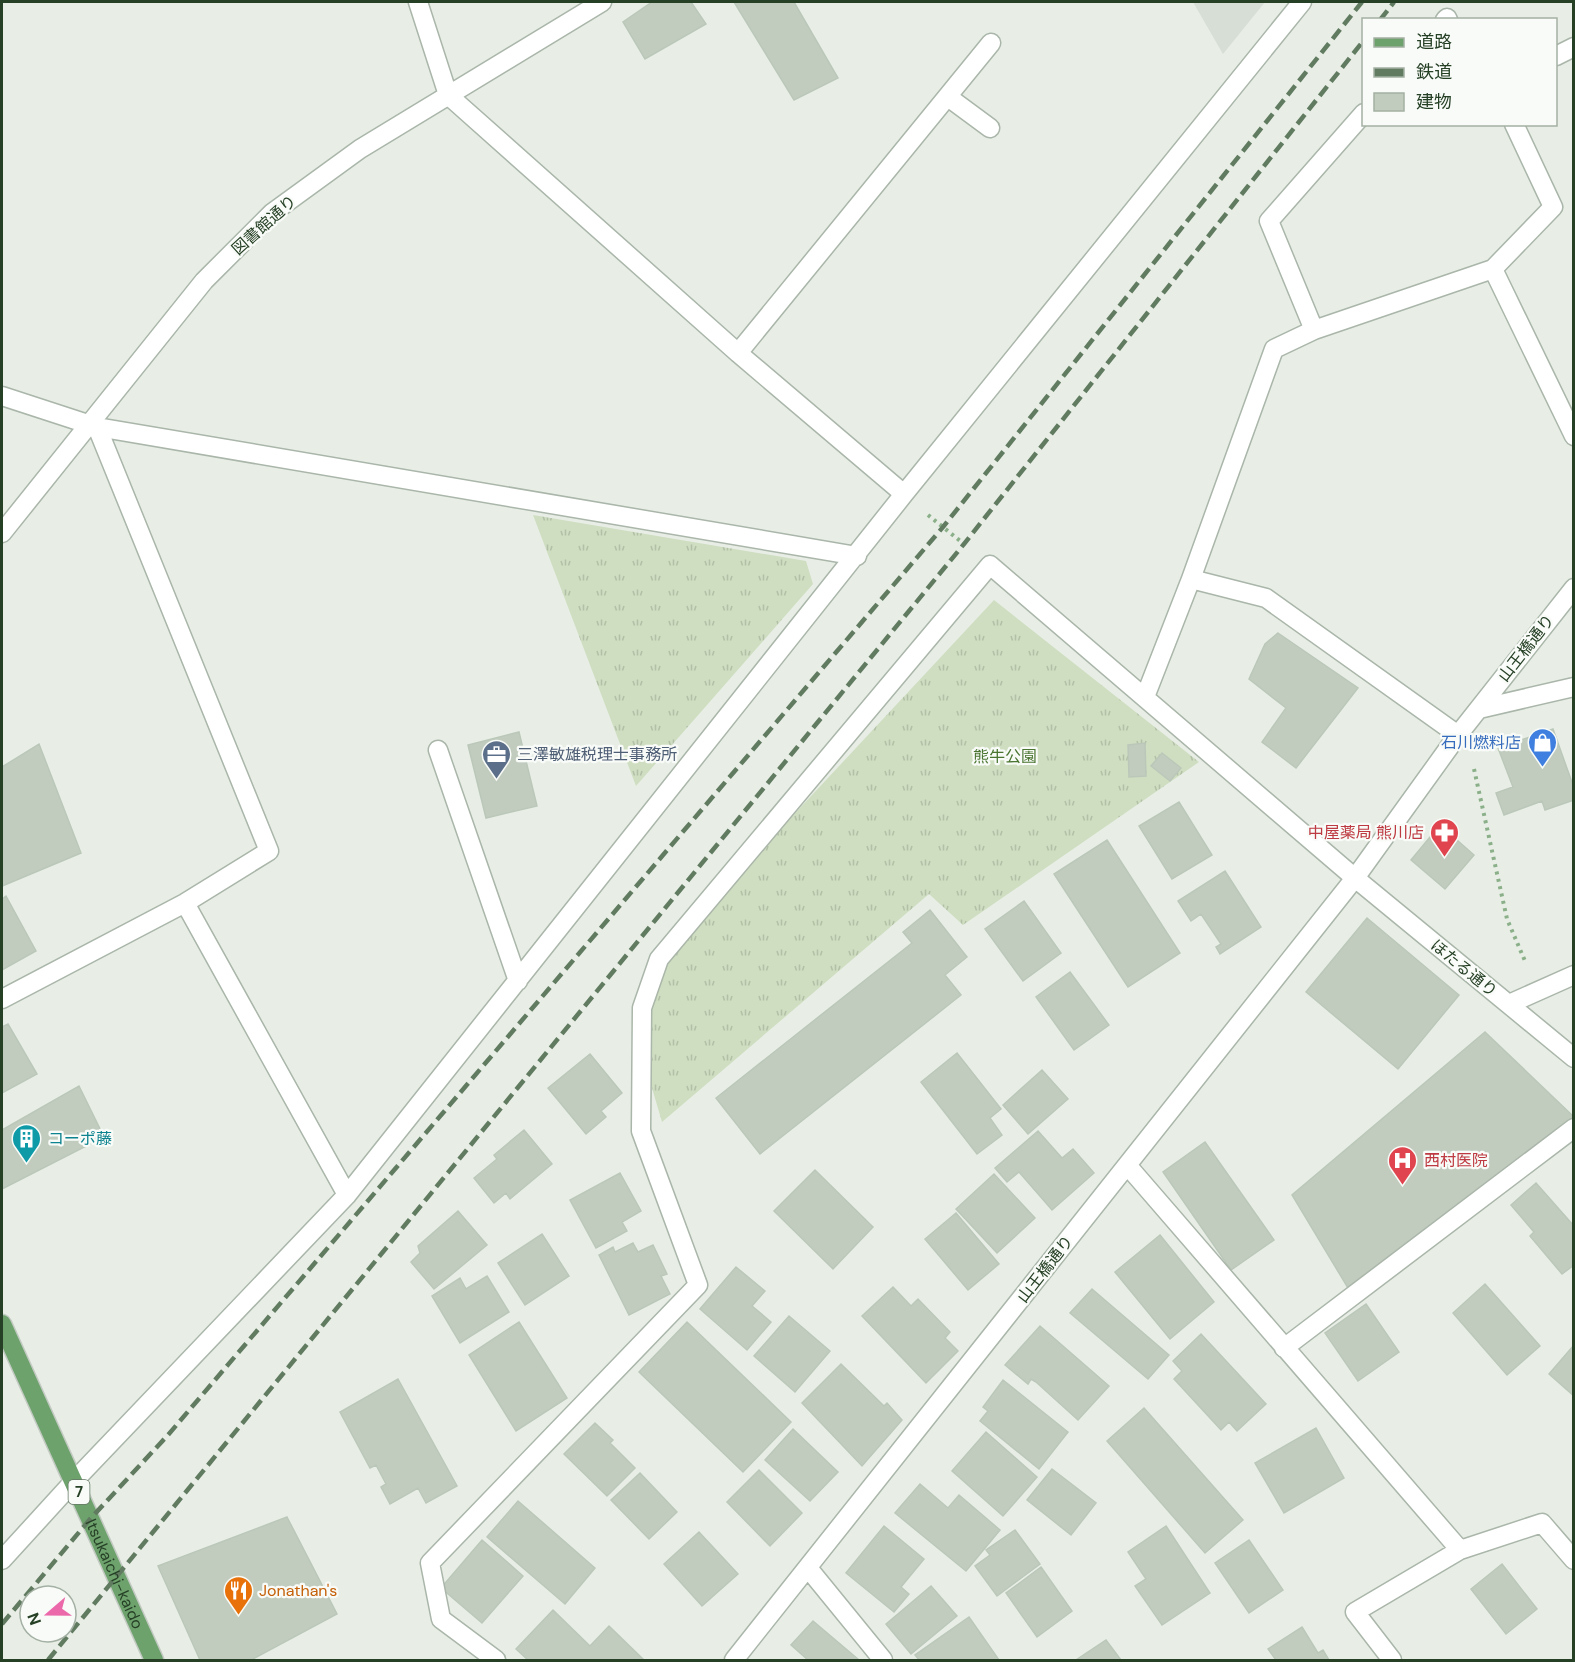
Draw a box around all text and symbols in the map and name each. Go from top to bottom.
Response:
legend [1362,18,1557,126]
text: 道路 [1416,30,1452,54]
text: 鉄道 [1416,60,1452,84]
text: 建物 [1416,90,1452,114]
street label: 図書館通り [227,190,301,260]
street label: 山王橋通り [1493,610,1559,686]
shop icon: 石川燃料店 [1526,726,1558,768]
place label: 石川燃料店 [1441,732,1521,753]
office icon: 三澤敏雄税理士事務所 [480,738,512,780]
place label: 三澤敏雄税理士事務所 [517,744,677,765]
park label: 熊牛公園 [973,746,1037,767]
pharmacy icon: 中屋薬局 熊川店 [1429,816,1461,858]
place label: 中屋薬局 熊川店 [1308,822,1424,843]
street label: ほたる通り [1426,935,1502,1001]
building icon: コーポ藤 [11,1122,43,1164]
place label: コーポ藤 [48,1128,112,1149]
hospital icon: 西村医院 [1387,1144,1419,1186]
place label: 西村医院 [1424,1150,1488,1171]
street label: 山王橋通り [1012,1231,1078,1307]
road number: 7 [68,1480,90,1504]
street label: Itsukaichi-kaido [81,1515,149,1632]
restaurant icon: Jonathan's [222,1574,254,1616]
place label: Jonathan's [259,1580,337,1601]
north arrow [18,1584,78,1644]
text: N [23,1610,46,1628]

